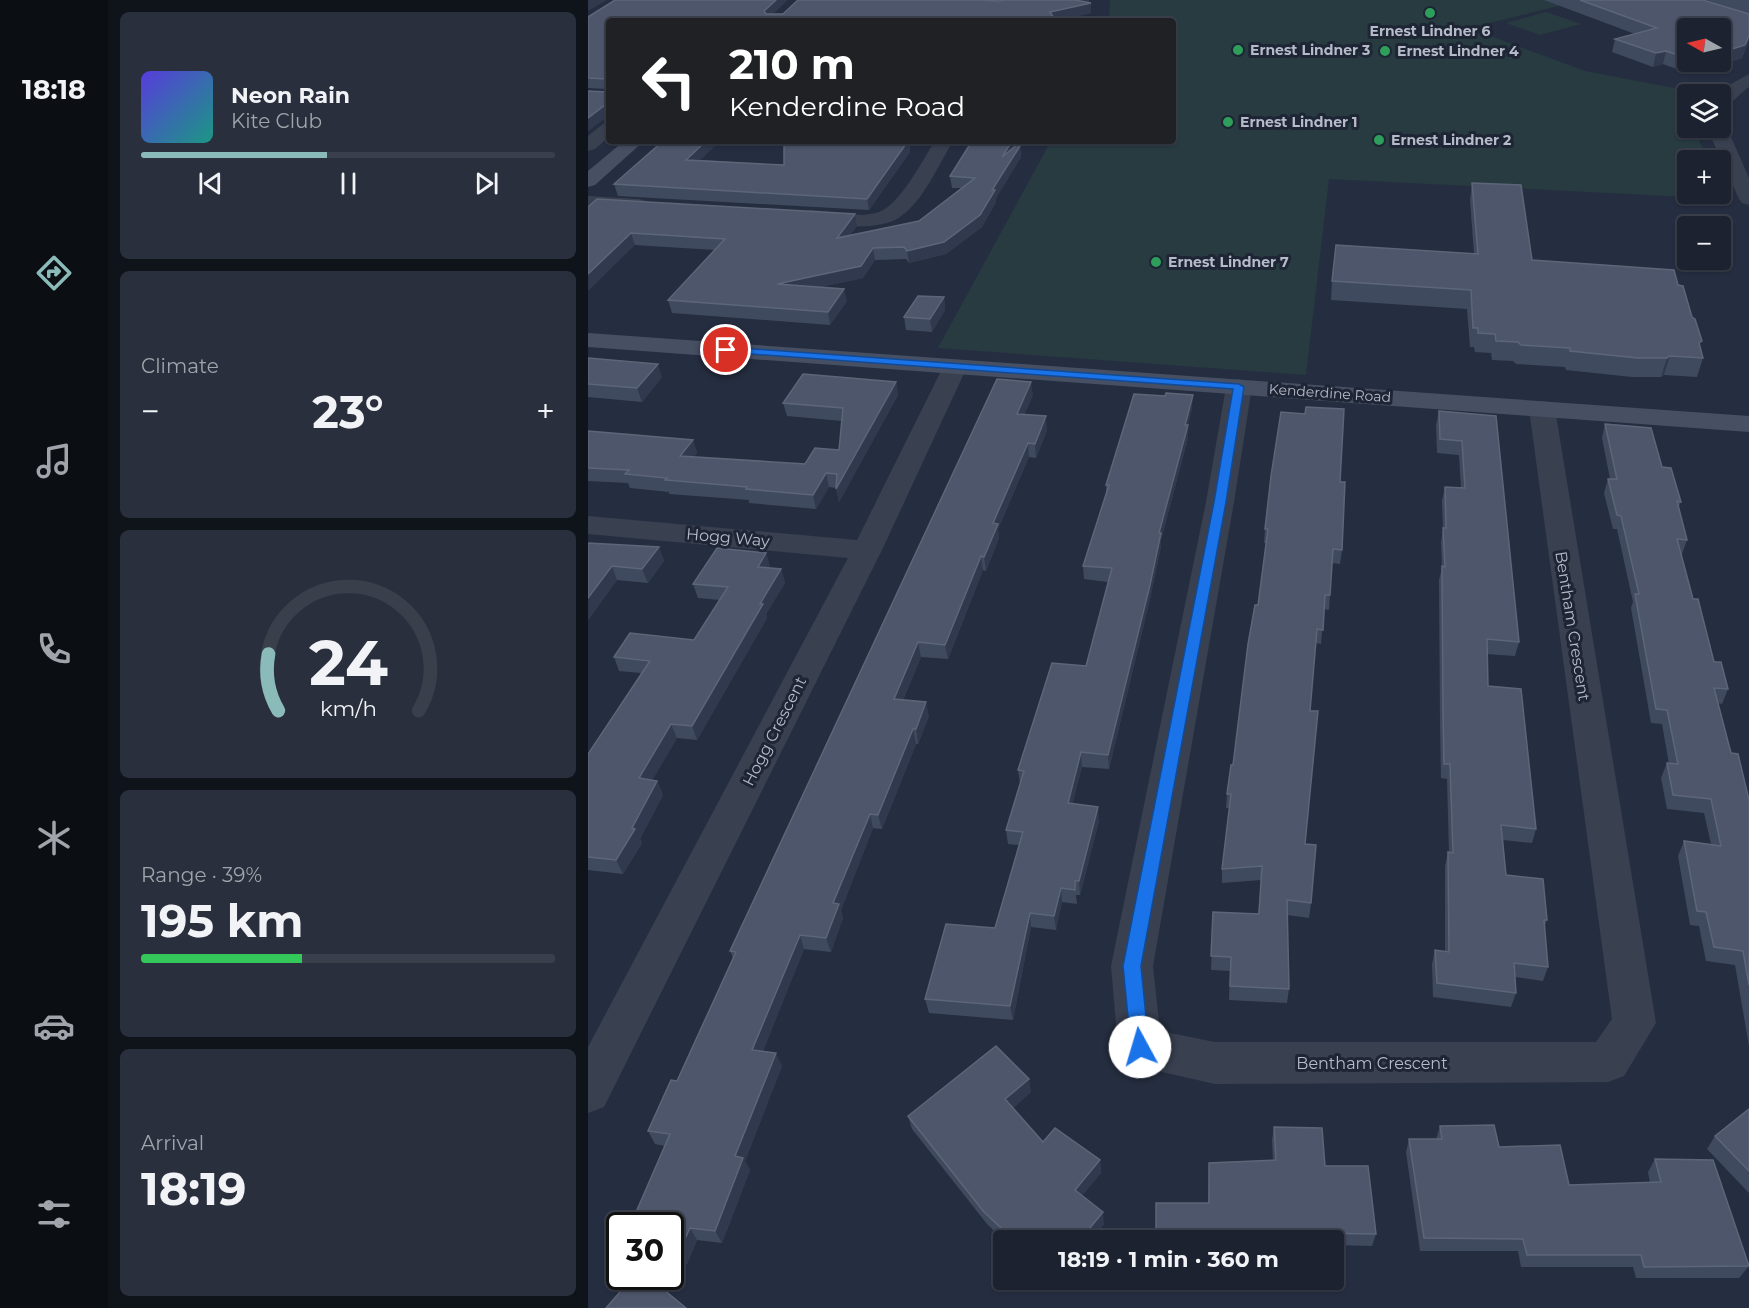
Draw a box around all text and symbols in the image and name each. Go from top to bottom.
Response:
marker: Ernest Lindner 6 [1423,6,1437,20]
north arrow [1677,18,1731,72]
map controls [1677,18,1731,270]
place label: Ernest Lindner 6 [1370,22,1491,40]
text: 210 m [729,38,855,90]
place label: Ernest Lindner 3 [1250,41,1370,59]
icon: left [630,42,708,120]
place label: Ernest Lindner 4 [1397,42,1519,60]
marker: Ernest Lindner 3 [1231,43,1245,57]
marker: Ernest Lindner 4 [1378,44,1392,58]
text: 18:18 [22,73,86,106]
text: Neon Rain [231,82,350,109]
button: layers [1677,84,1731,138]
text: Kenderdine Road [729,90,965,123]
text: Kite Club [231,109,322,133]
place label: Ernest Lindner 1 [1240,113,1358,131]
marker: Ernest Lindner 1 [1221,115,1235,129]
place label: Ernest Lindner 2 [1391,131,1511,149]
marker: Ernest Lindner 2 [1372,133,1386,147]
button: + [1677,150,1731,204]
icon: previous [194,167,227,200]
icon: pause [332,167,365,200]
icon: next [470,167,503,200]
button: − [1677,216,1731,270]
icon: directions [33,252,75,294]
place label: Ernest Lindner 7 [1168,253,1289,271]
marker: Ernest Lindner 7 [1149,255,1163,269]
pin [700,324,751,375]
icon: arrive [709,333,742,366]
text: Climate [141,354,219,378]
street label: Kenderdine Road [1268,380,1392,406]
text: 23° [312,384,384,439]
text: − [141,391,160,431]
text: + [536,391,555,431]
icon: music [33,440,75,482]
street label: Hogg Way [685,524,771,551]
street label: Bentham Crescent [1551,550,1594,703]
text: 24 [308,625,388,701]
icon: phone [33,628,75,670]
street label: Hogg Crescent [739,673,810,789]
text: km/h [319,695,377,721]
icon: climate [33,817,75,859]
text: Range · 39% [141,863,262,887]
text: 195 km [141,893,303,948]
icon: car [33,1005,75,1047]
position arrow [1108,1015,1172,1079]
street label: Bentham Crescent [1296,1054,1448,1073]
text: Arrival [141,1131,204,1155]
text: 18:19 [141,1161,246,1216]
icon: filters [33,1193,75,1235]
speed limit sign: 30 [606,1212,684,1290]
text: 18:19 · 1 min · 360 m [1058,1246,1279,1273]

